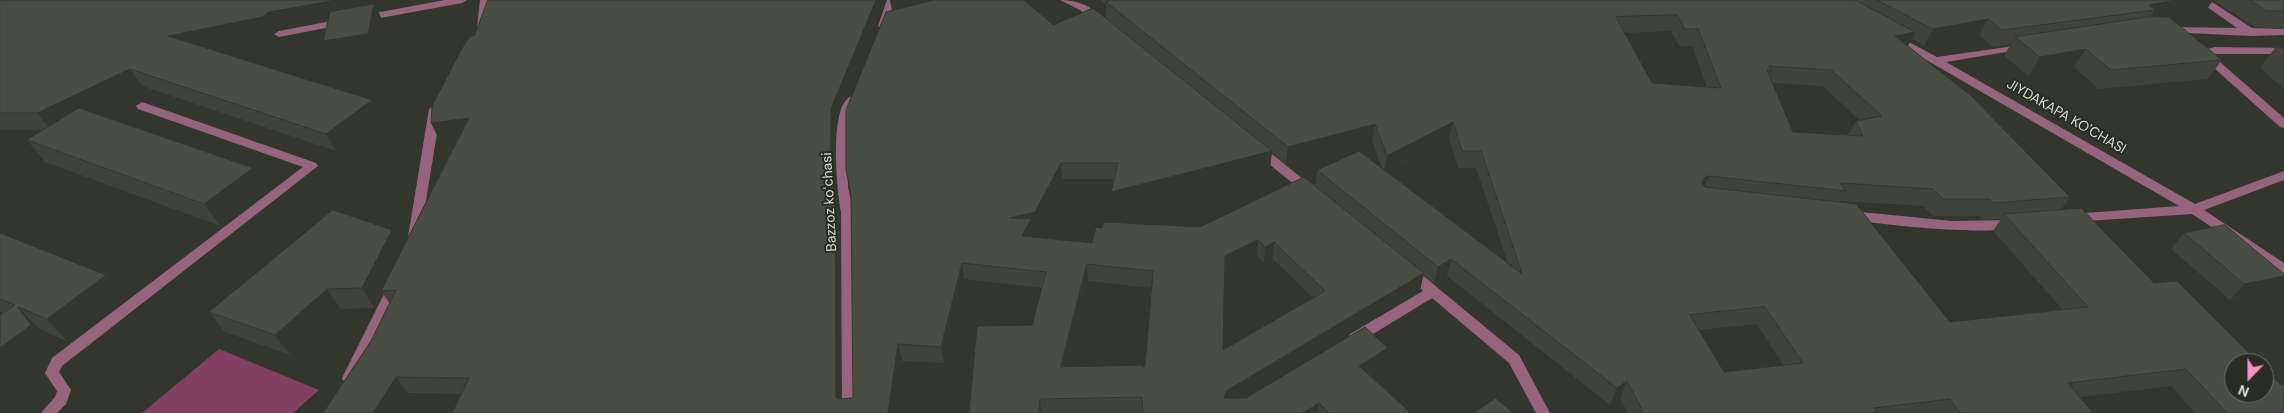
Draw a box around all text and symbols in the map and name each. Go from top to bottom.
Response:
street label: JIYDAKAPA KO'CHASI [2003,76,2129,158]
street label: Bazzoz koʻchasi [819,152,841,252]
north arrow [2224,353,2274,403]
text: N [2236,381,2252,401]

